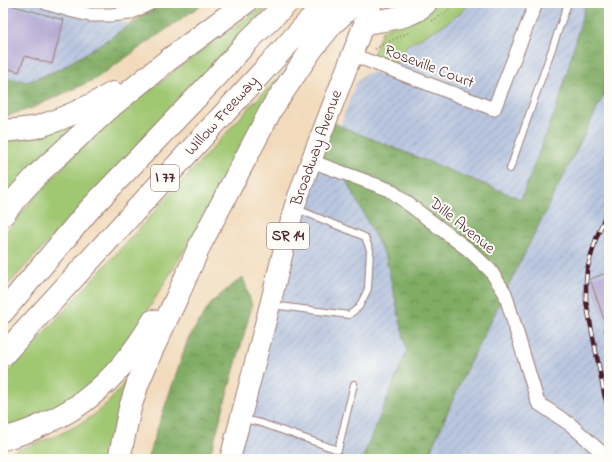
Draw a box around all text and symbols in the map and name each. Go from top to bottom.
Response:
street label: Roseville Court [381,39,478,95]
street label: Willow Freeway [179,70,265,161]
street label: Broadway Avenue [285,86,349,210]
road number: I 77 [151,165,179,191]
street label: Dille Avenue [423,191,501,261]
road number: SR 14 [267,223,309,249]

